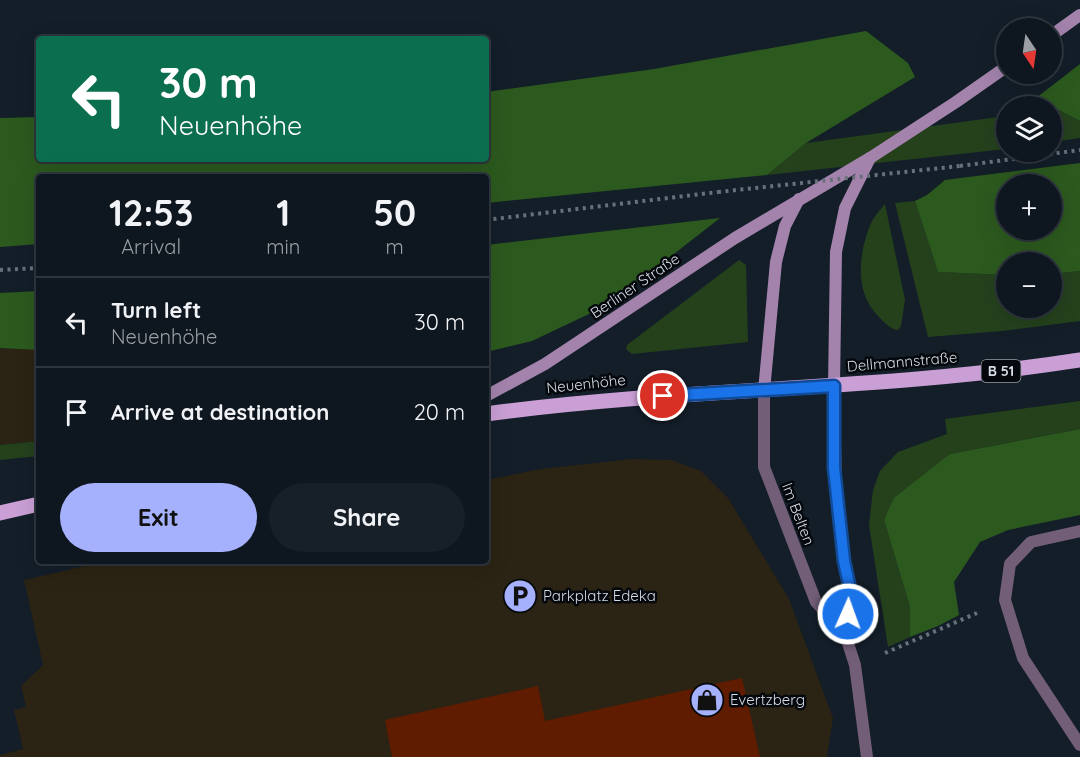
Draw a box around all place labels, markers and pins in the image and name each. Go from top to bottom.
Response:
pin [637,370,688,421]
parking icon: Parkplatz Edeka [502,578,538,614]
place label: Parkplatz Edeka [543,586,656,605]
shop icon: Evertzberg [689,682,725,718]
place label: Evertzberg [730,690,805,709]

